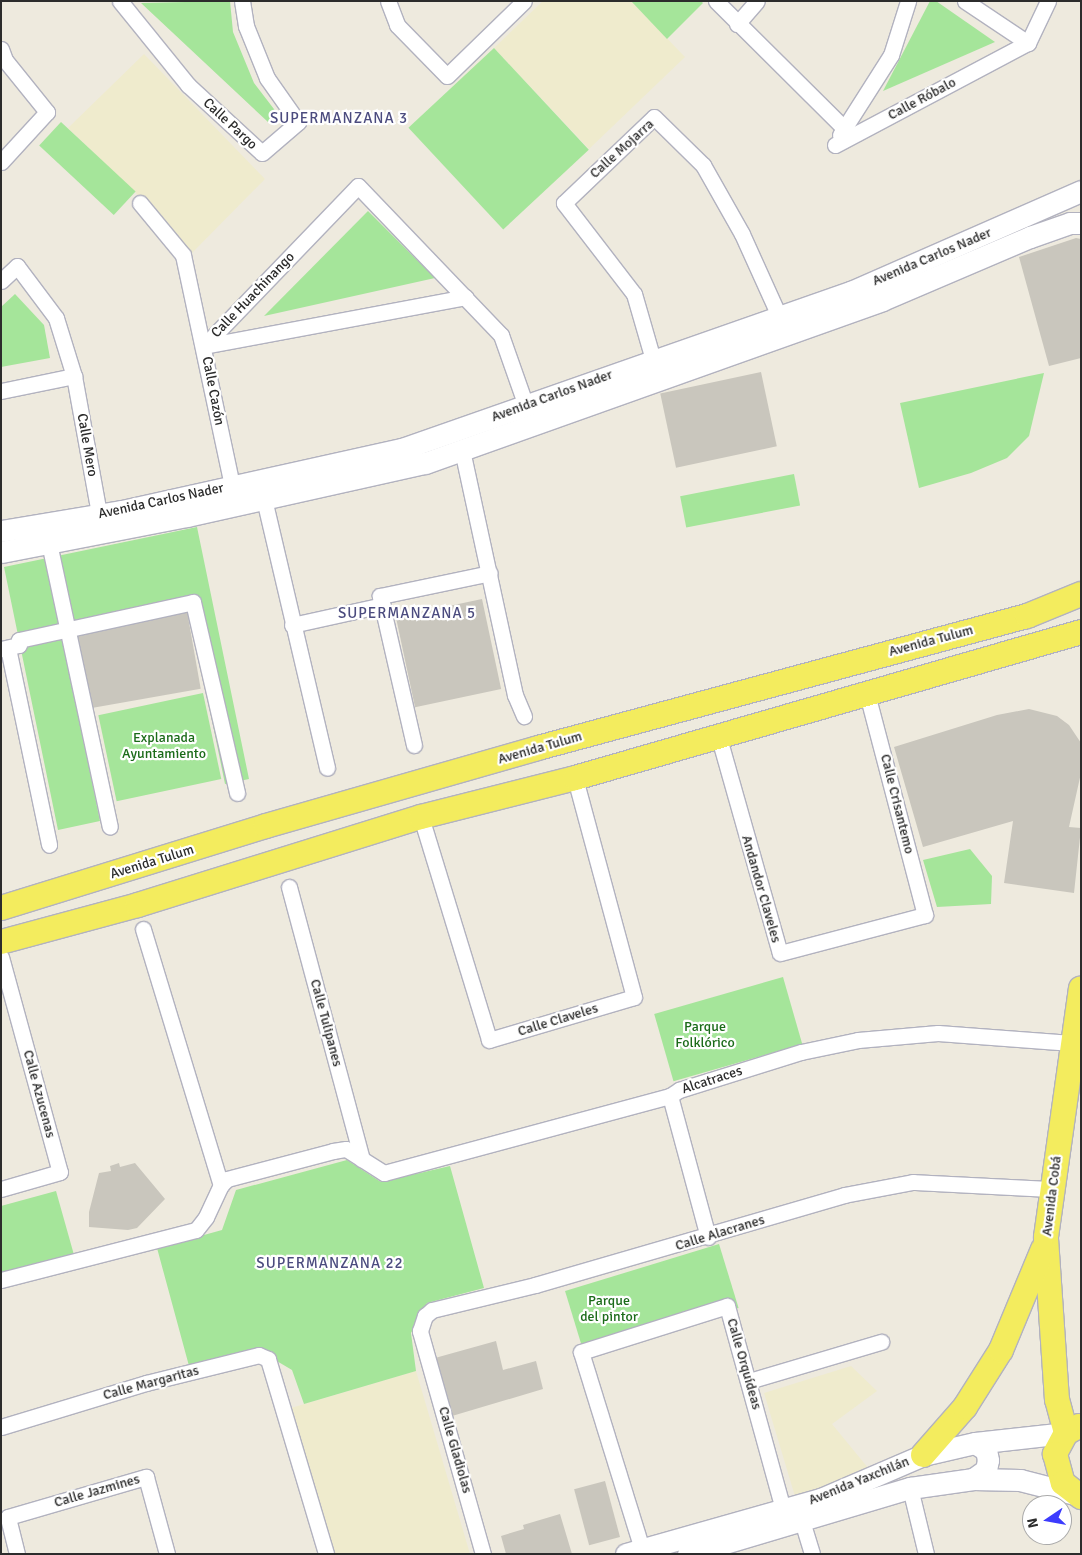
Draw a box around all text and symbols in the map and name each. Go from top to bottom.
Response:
street label: Calle Róbalo [885,74,959,124]
street label: Calle Pargo [199,95,261,153]
district label: SUPERMANZANA 3 [268,110,410,128]
street label: Calle Mojarra [587,116,657,182]
street label: Avenida Carlos Nader [870,224,994,290]
street label: Calle Huachinango [208,249,298,341]
street label: Calle Cazón [198,355,228,427]
street label: Avenida Carlos Nader [489,366,615,426]
street label: Calle Mero [73,412,101,478]
street label: Avenida Carlos Nader [97,480,225,522]
district label: SUPERMANZANA 5 [336,605,478,623]
street label: Avenida Tulum [887,622,975,660]
street label: Avenida Tulum [496,728,584,768]
park label: Explanada Ayuntamiento [122,730,206,762]
street label: Calle Crisantemo [876,752,918,856]
street label: Andandor Claveles [738,833,784,945]
street label: Avenida Tulum [108,841,196,883]
street label: Calle Tulipanes [306,977,346,1069]
street label: Calle Claveles [516,1000,600,1040]
park label: Parque Folklórico [675,1019,735,1052]
street label: Calle Azucenas [19,1048,59,1140]
street label: Alcatraces [680,1062,744,1098]
street label: Avenida Cobá [1039,1155,1065,1237]
street label: Calle Alacranes [673,1211,767,1255]
district label: SUPERMANZANA 22 [254,1255,406,1273]
park label: Parque del pintor [580,1293,638,1325]
street label: Calle Orquídeas [723,1316,765,1412]
street label: Calle Margaritas [101,1362,201,1404]
street label: Calle Gladiolas [435,1405,475,1495]
street label: Avenida Yaxchilán [806,1453,912,1509]
street label: Calle Jazmines [52,1471,142,1511]
north arrow [1022,1495,1072,1545]
text: N [1023,1516,1042,1530]

